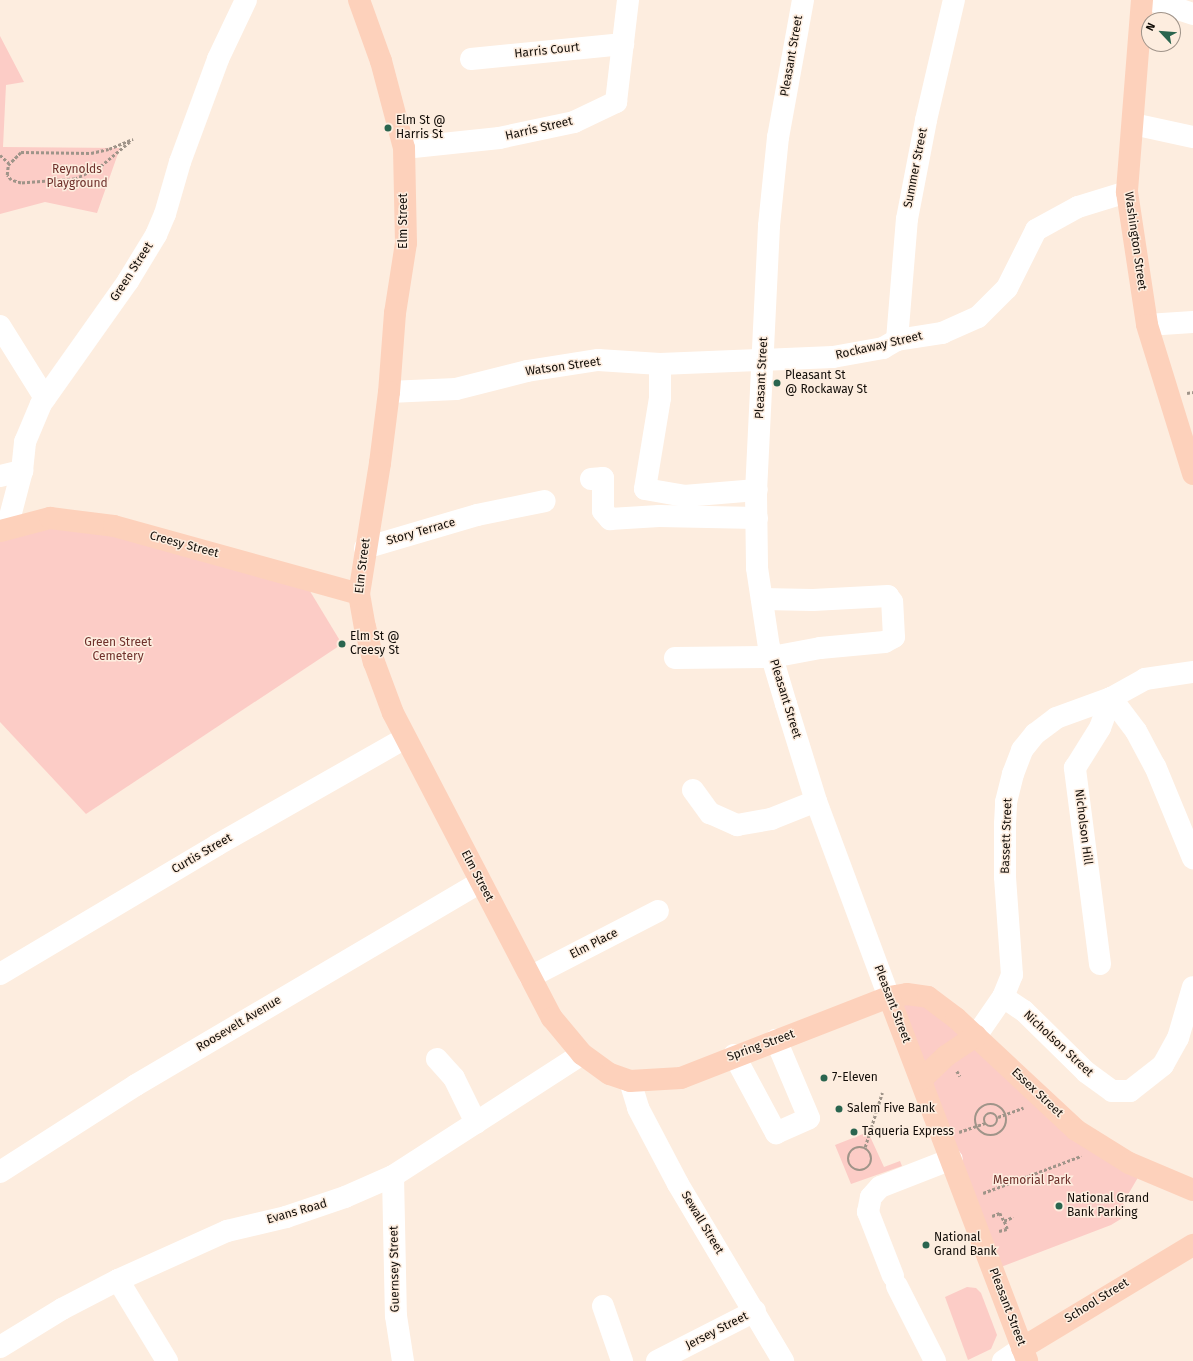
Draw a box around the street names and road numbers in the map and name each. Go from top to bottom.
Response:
street label: Pleasant Street [778,14,806,98]
street label: Harris Court [514,40,580,62]
street label: Harris Street [504,114,574,144]
street label: Summer Street [901,127,931,209]
street label: Washington Street [1121,191,1149,291]
street label: Elm Street [397,193,411,249]
street label: Green Street [108,240,156,304]
street label: Rockaway Street [834,329,924,363]
street label: Pleasant Street [753,337,771,419]
street label: Watson Street [524,355,602,379]
street label: Story Terrace [385,515,457,549]
street label: Creesy Street [148,529,220,561]
street label: Elm Street [352,537,374,595]
street label: Pleasant Street [766,658,804,740]
street label: Nicholson Hill [1071,788,1095,866]
street label: Bassett Street [998,798,1016,874]
street label: Curtis Street [169,831,235,877]
street label: Elm Street [458,848,496,904]
street label: Elm Place [567,926,621,962]
street label: Pleasant Street [871,963,913,1045]
street label: Roosevelt Avenue [194,993,284,1055]
street label: Nicholson Street [1020,1008,1096,1080]
street label: Spring Street [725,1027,797,1065]
street label: Essex Street [1008,1065,1066,1121]
street label: Sewall Street [678,1189,726,1257]
street label: Evans Road [265,1197,329,1227]
street label: Guernsey Street [387,1226,403,1312]
street label: Pleasant Street [986,1266,1028,1348]
street label: School Street [1062,1276,1132,1326]
street label: Jersey Street [683,1309,751,1353]

